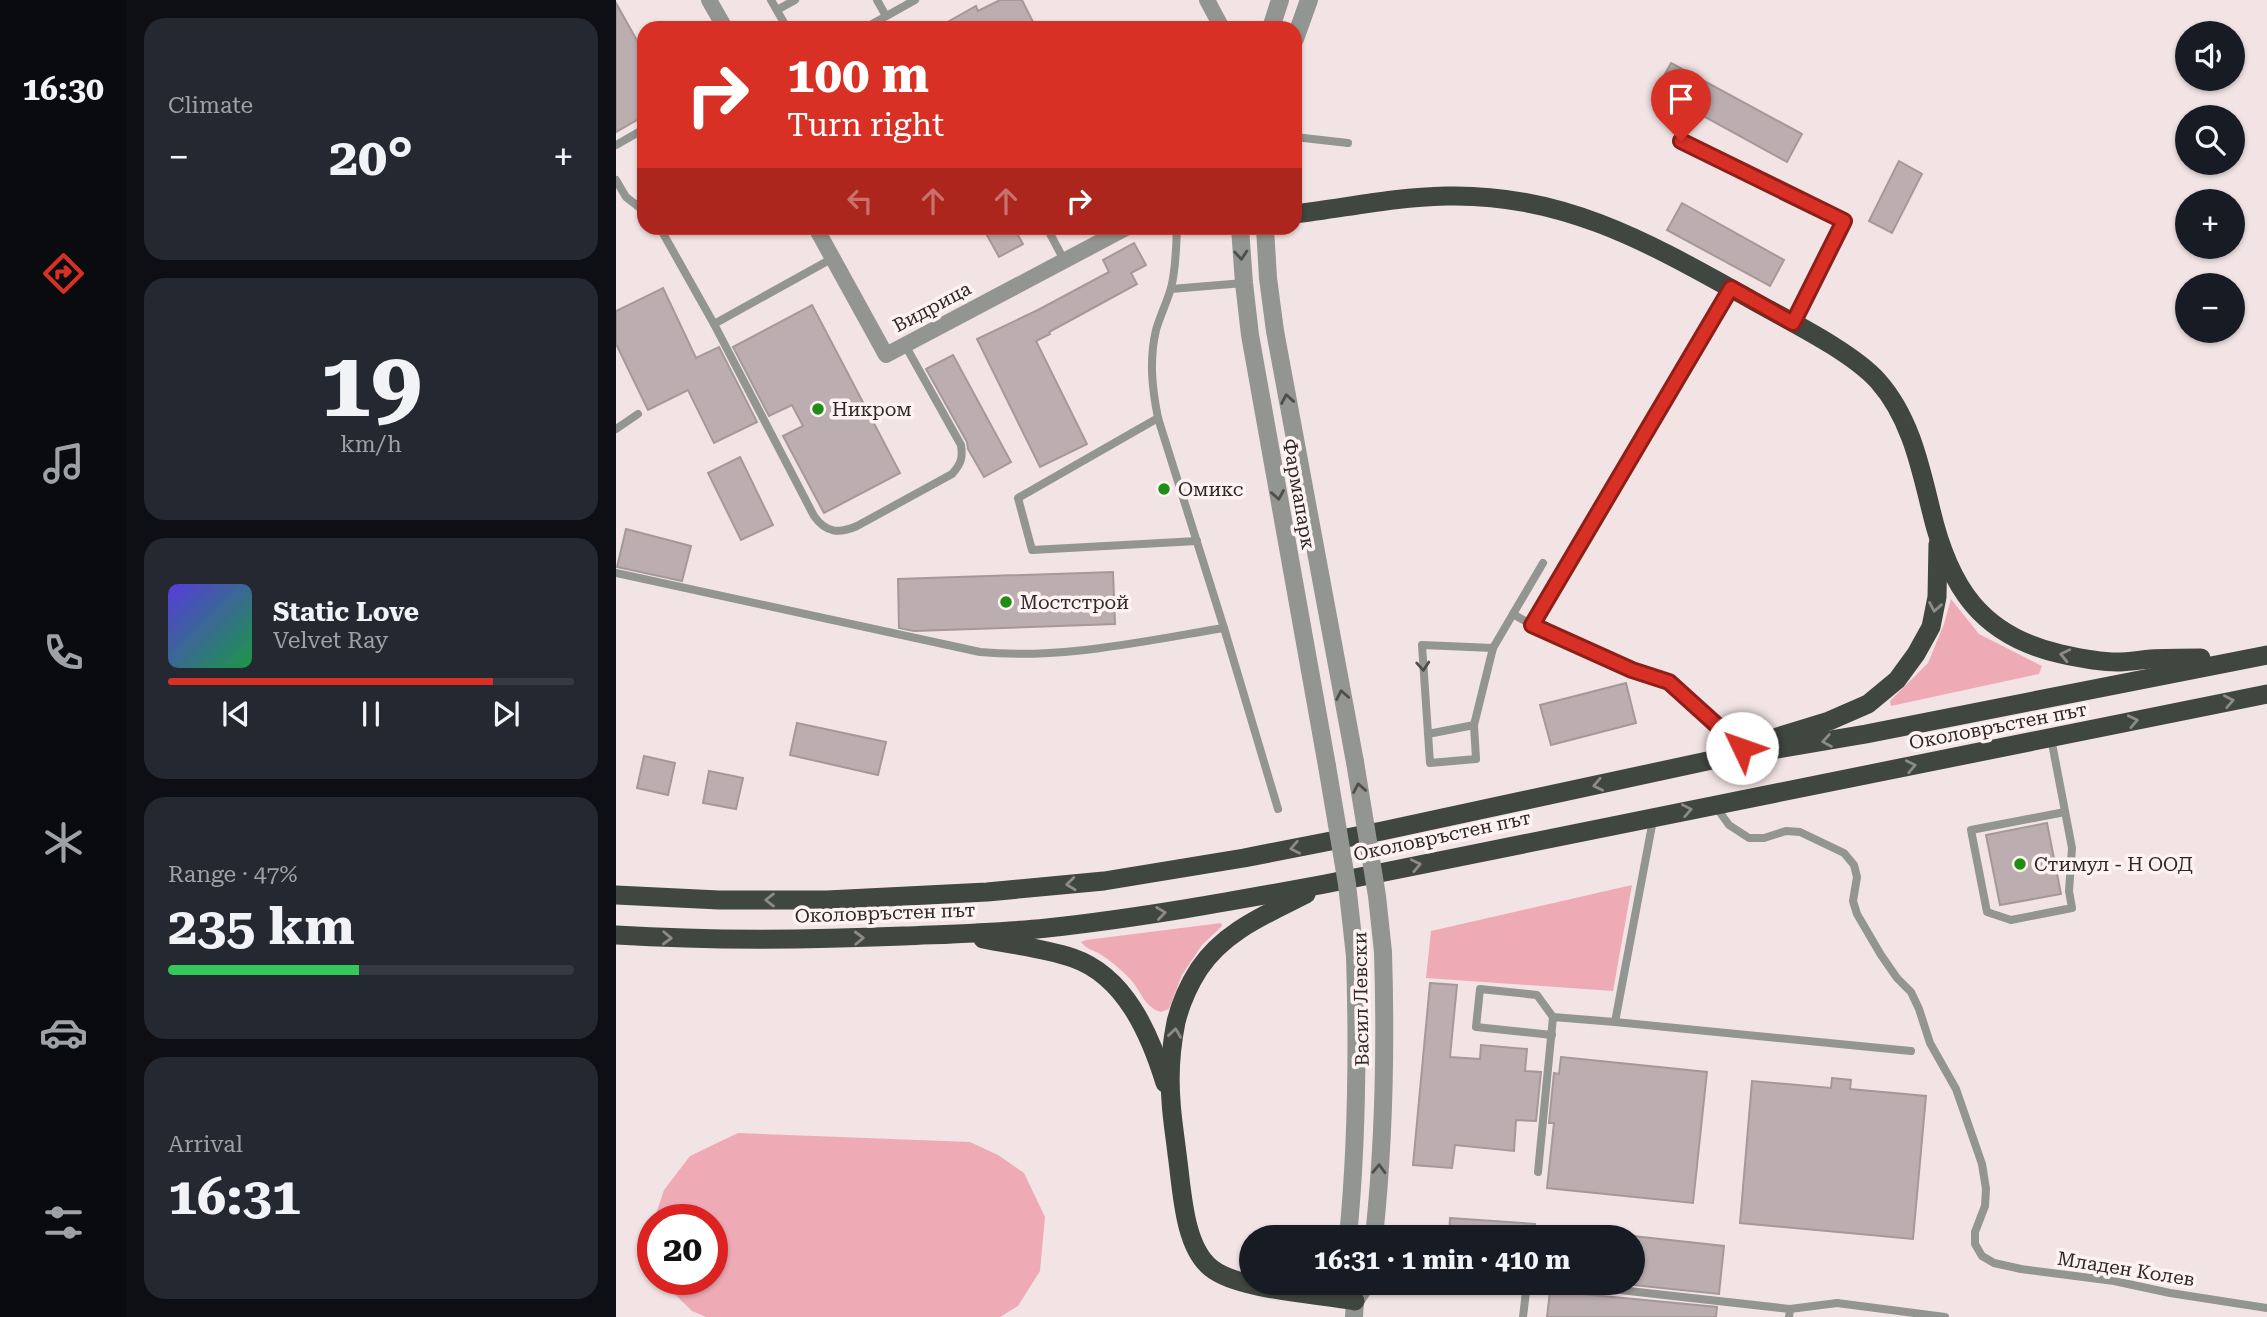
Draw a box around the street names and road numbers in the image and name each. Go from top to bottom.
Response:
street label: Видрица [889,277,976,337]
street label: Фармапарк [1278,437,1320,551]
street label: Околовръстен път [1907,697,2089,755]
street label: Околовръстен път [1351,806,1533,866]
street label: Околовръстен път [794,898,976,928]
street label: Васил Левски [1348,931,1374,1067]
street label: Младен Колев [2056,1247,2196,1291]

